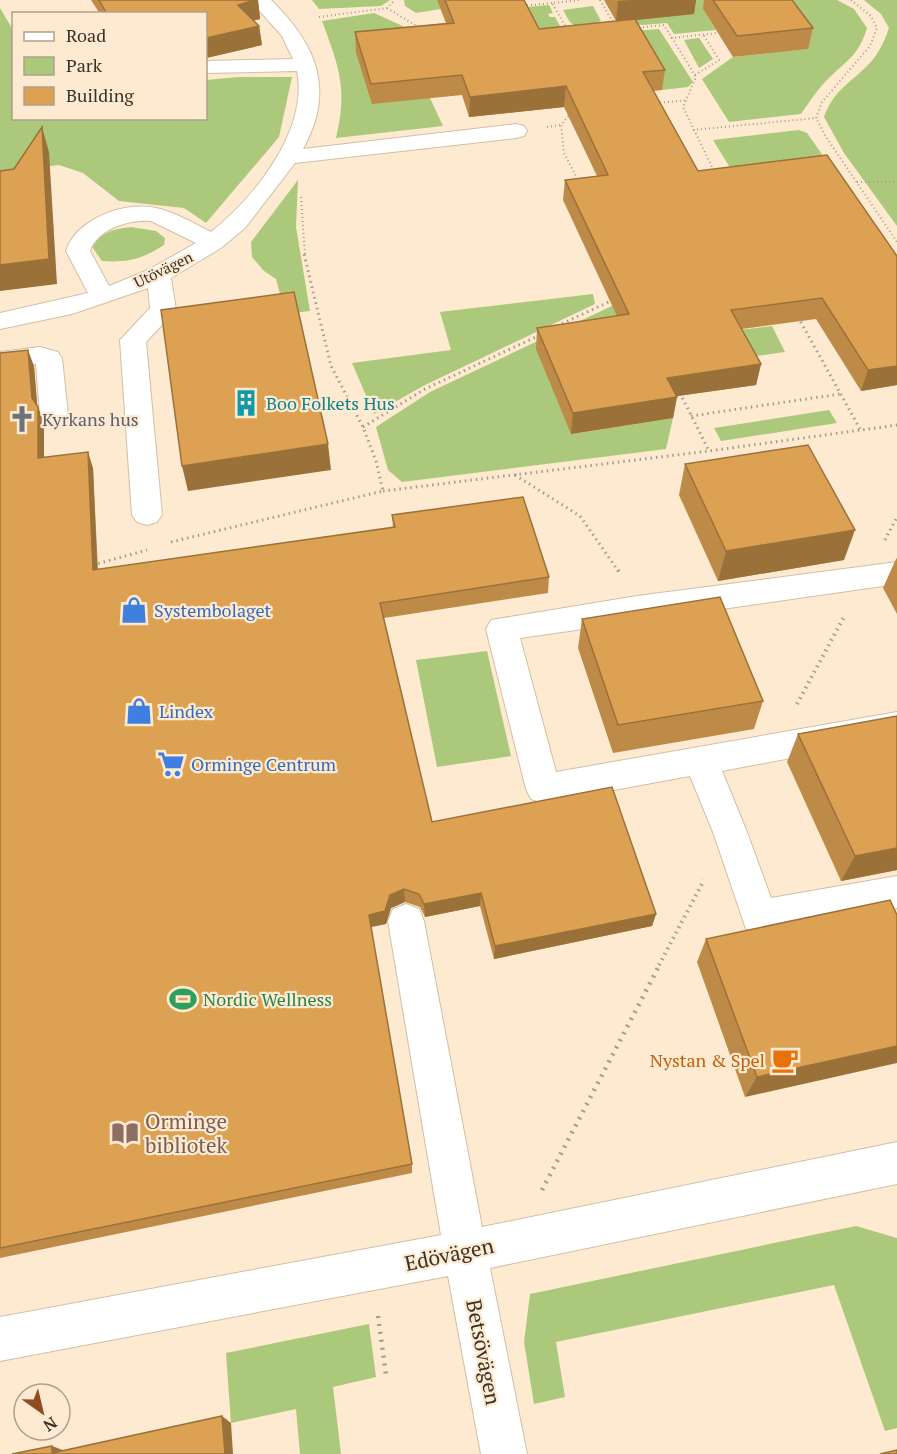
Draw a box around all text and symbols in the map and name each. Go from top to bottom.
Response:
legend [12,12,207,120]
text: Road [66,23,106,47]
text: Park [66,53,103,77]
text: Building [66,83,134,107]
street label: Utövägen [130,246,196,292]
building icon: Boo Folkets Hus [231,388,261,418]
place label: Boo Folkets Hus [266,391,395,415]
church icon: Kyrkans hus [7,404,37,434]
place label: Kyrkans hus [42,407,139,431]
shop icon: Systembolaget [119,595,149,625]
place label: Systembolaget [154,598,272,622]
shop icon: Lindex [124,696,154,726]
place label: Lindex [159,699,214,723]
supermarket icon: Orminge Centrum [156,749,186,779]
place label: Orminge Centrum [191,752,337,776]
sports icon: Nordic Wellness [168,984,198,1014]
place label: Nordic Wellness [203,987,332,1011]
cafe icon: Nystan & Spel [770,1045,800,1075]
place label: Nystan & Spel [650,1048,765,1072]
place label: Orminge bibliotek [145,1107,228,1159]
library icon: Orminge bibliotek [110,1118,140,1148]
street label: Edövägen [402,1231,497,1277]
street label: Betsövägen [460,1297,508,1408]
north arrow [12,1382,72,1442]
text: N [39,1412,62,1437]

